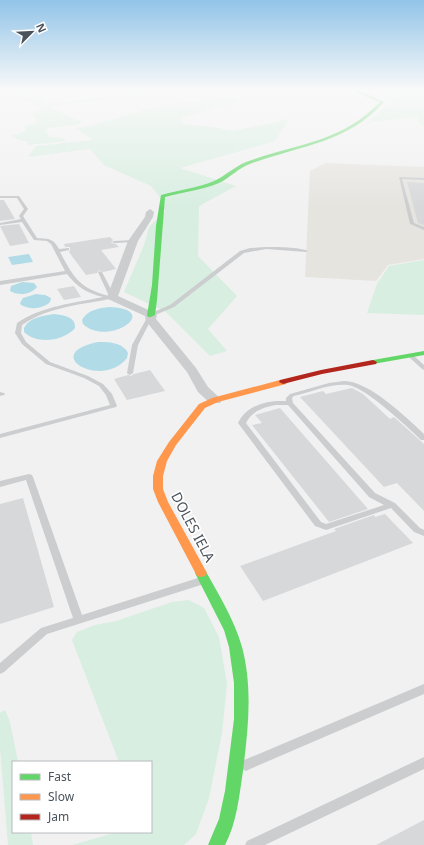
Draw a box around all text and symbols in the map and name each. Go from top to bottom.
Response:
north arrow [12,12,52,52]
text: N [33,21,50,35]
street label: DOLES IELA [167,489,220,565]
legend [12,761,152,833]
text: Fast [48,768,72,785]
text: Slow [48,788,75,805]
text: Jam [47,808,69,825]

